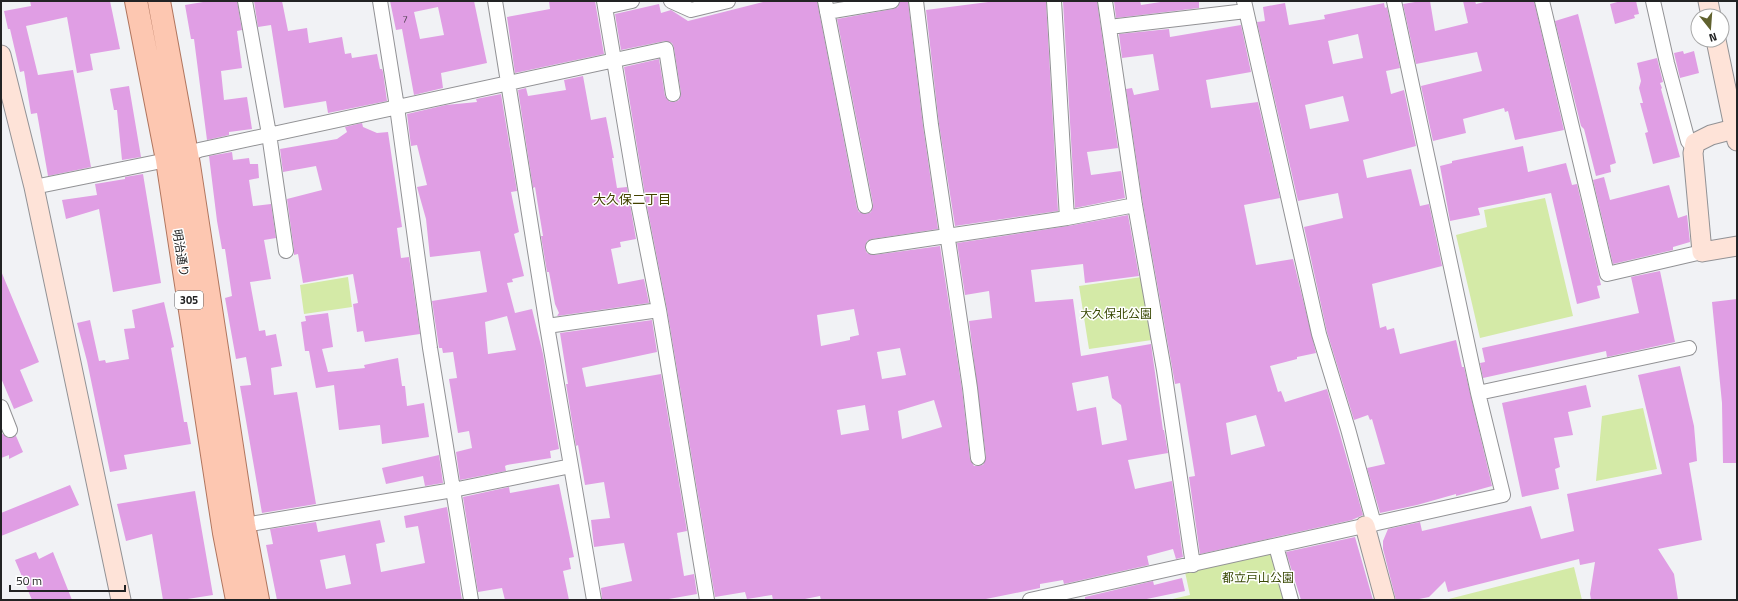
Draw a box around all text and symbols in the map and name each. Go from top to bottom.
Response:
north arrow [1690,8,1730,48]
house number: 7 [402,12,408,27]
text: N [1707,29,1719,46]
district label: 大久保二丁目 [593,189,671,209]
street label: 明治通り [168,228,194,278]
road number: 305 [175,291,203,309]
park label: 大久保北公園 [1080,304,1152,323]
scale bar [10,567,125,593]
park label: 都立戸山公園 [1222,568,1294,587]
text: 50 m [16,571,42,590]

